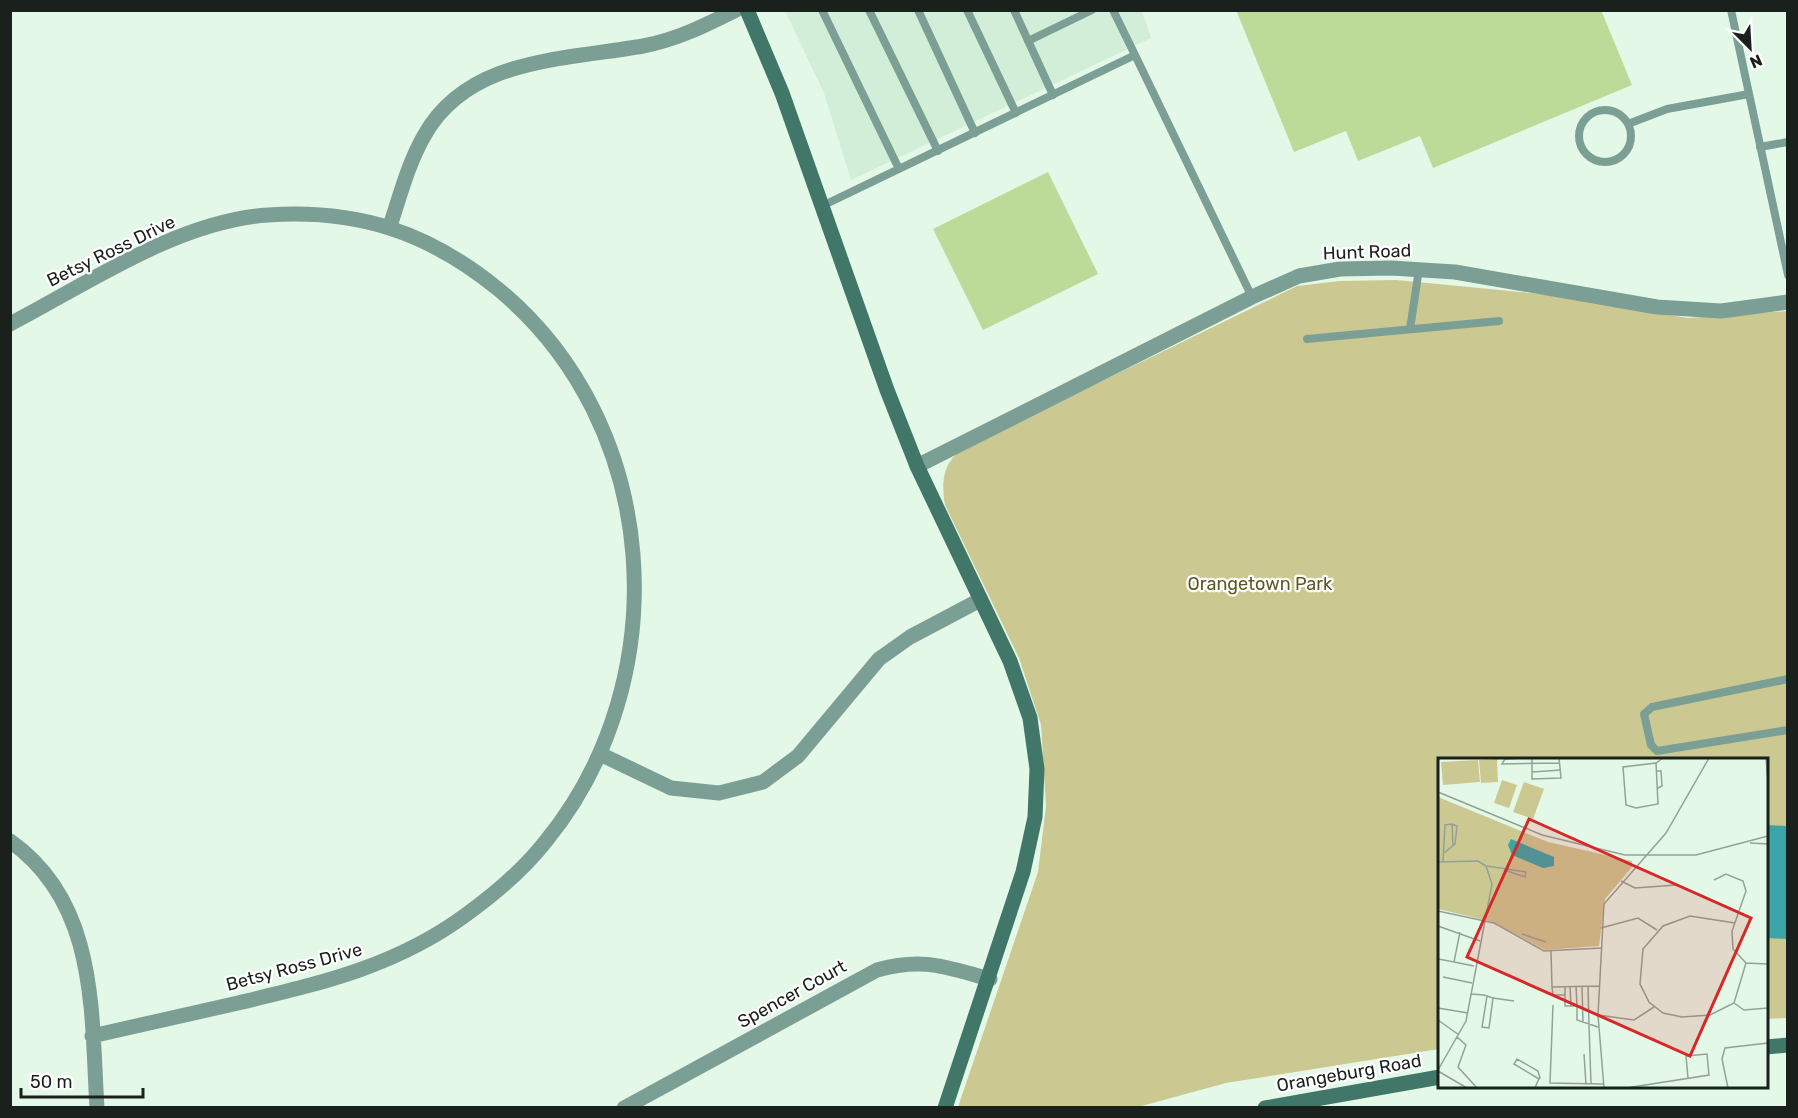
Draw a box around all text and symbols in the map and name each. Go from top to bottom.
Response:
north arrow [1720,18,1780,78]
text: N [1747,50,1765,72]
street label: Betsy Ross Drive [43,210,179,292]
street label: Hunt Road [1322,239,1412,265]
park label: Orangetown Park [1188,573,1333,595]
inset map [1438,758,1768,1088]
street label: Betsy Ross Drive [224,938,364,996]
street label: Spencer Court [734,955,850,1033]
street label: Orangeburg Road [1275,1049,1423,1097]
scale bar [21,1061,142,1099]
text: 50 m [30,1071,73,1093]

